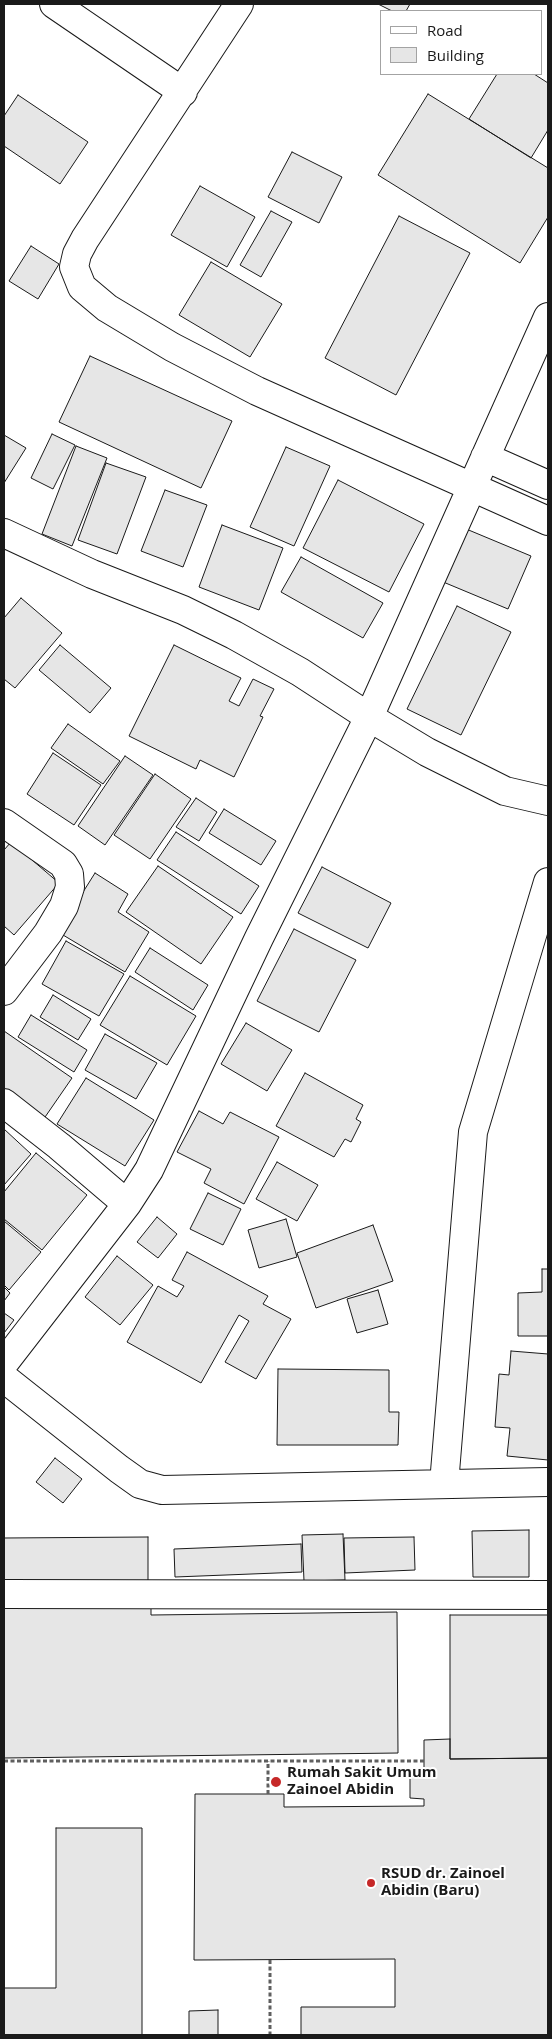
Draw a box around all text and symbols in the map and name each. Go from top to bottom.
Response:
legend [380,10,542,75]
text: Road [427,20,463,40]
text: Building [427,45,484,65]
place label: Rumah Sakit Umum Zainoel Abidin [287,1764,437,1799]
marker: Rumah Sakit Umum Zainoel Abidin [269,1775,283,1789]
place label: RSUD dr. Zainoel Abidin (Baru) [381,1865,505,1900]
marker: RSUD dr. Zainoel Abidin (Baru) [365,1877,377,1889]

